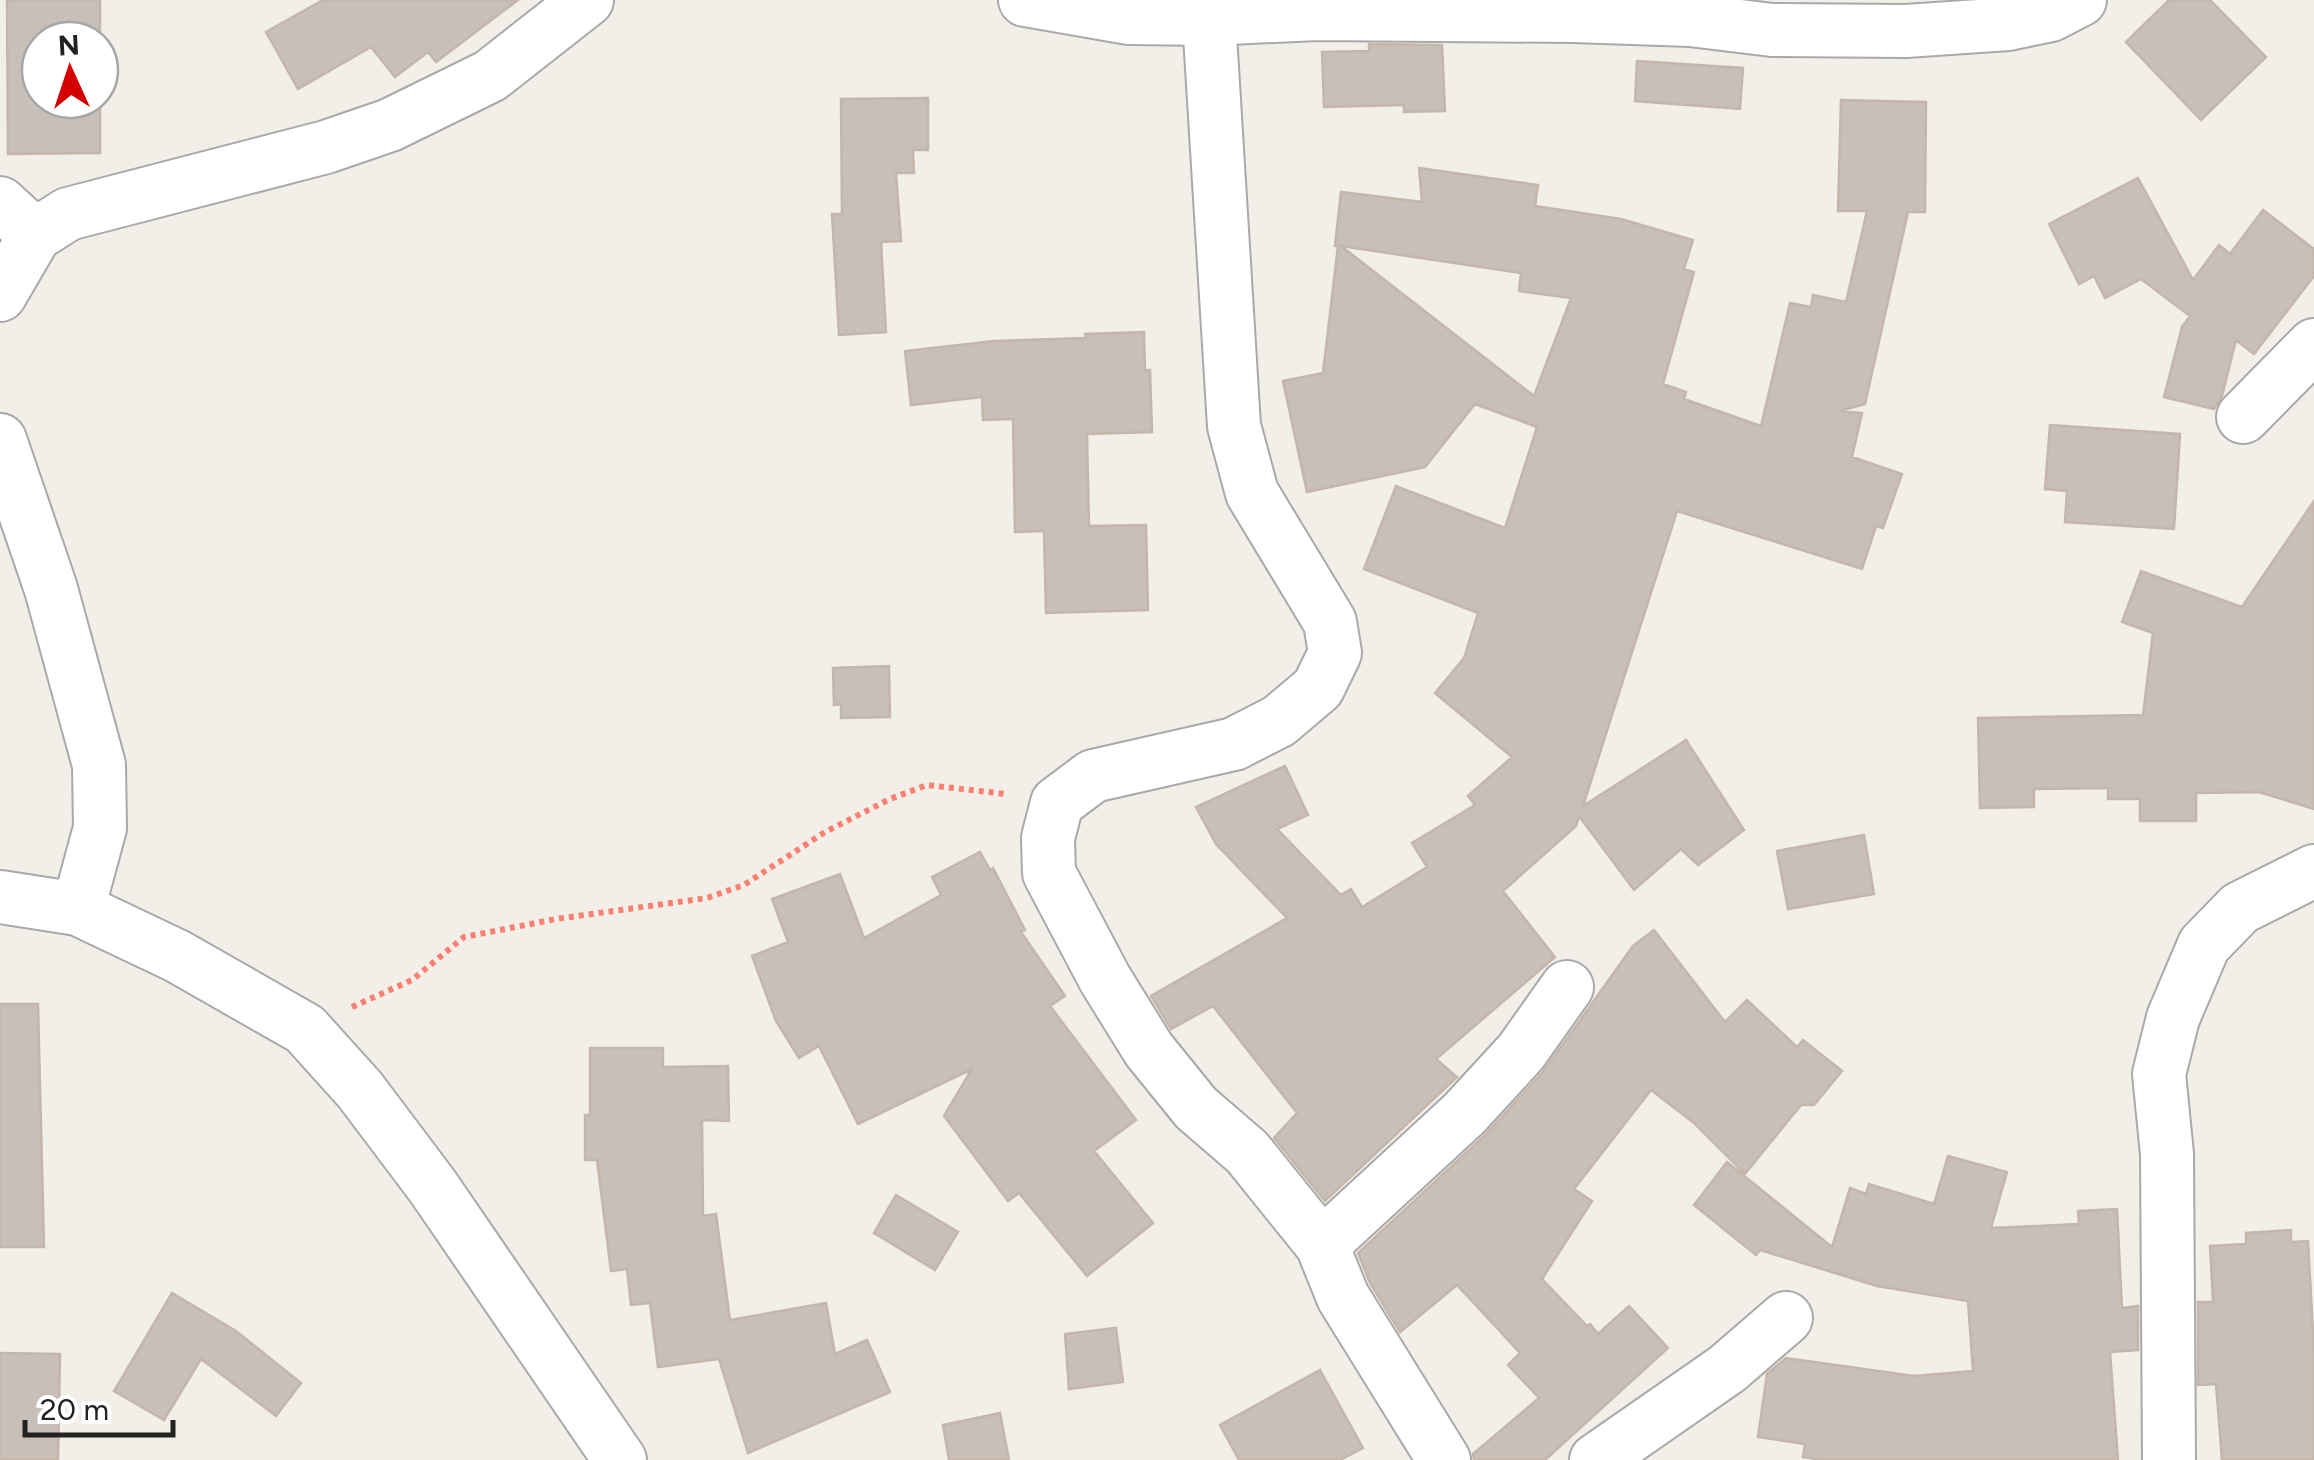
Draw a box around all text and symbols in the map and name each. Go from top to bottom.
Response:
north arrow [20,20,120,120]
text: N [57,27,80,63]
scale bar [25,1375,172,1437]
text: 20 m [40,1391,109,1428]

